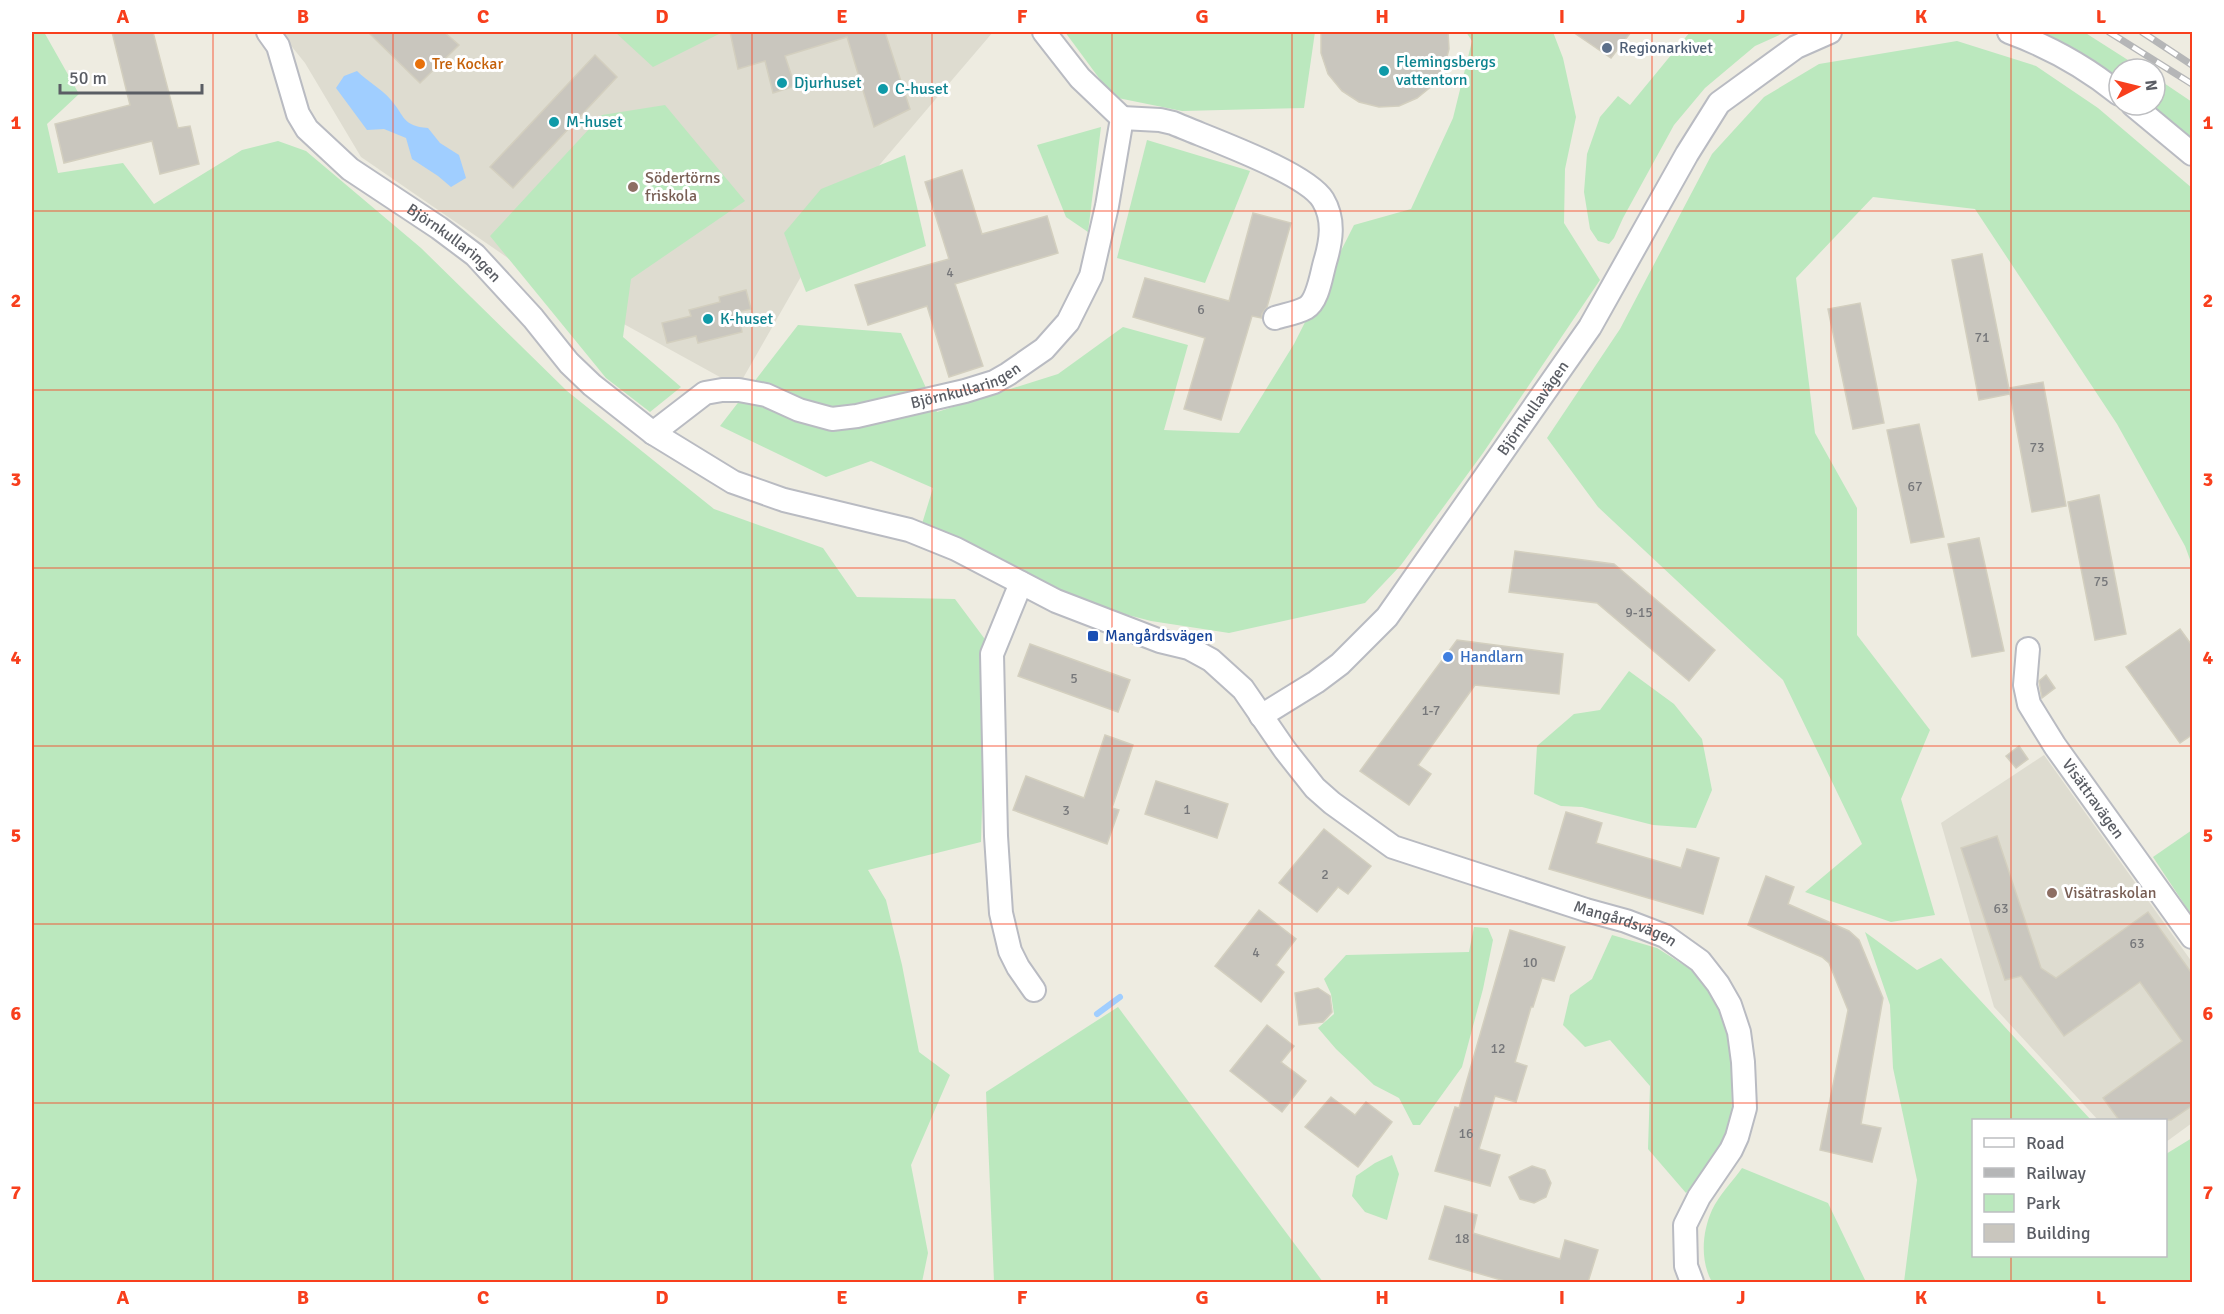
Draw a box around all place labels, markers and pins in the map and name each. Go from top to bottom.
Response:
place label: Regionarkivet [1619,38,1713,58]
marker: Regionarkivet [1600,41,1614,55]
place label: Flemingsbergs vattentorn [1396,52,1496,90]
place label: Tre Kockar [432,54,503,74]
marker: Tre Kockar [413,57,427,71]
marker: Flemingsbergs vattentorn [1377,64,1391,78]
place label: Djurhuset [794,73,862,93]
marker: Djurhuset [775,76,789,90]
place label: C-huset [895,79,949,99]
marker: C-huset [876,82,890,96]
place label: M-huset [566,112,623,132]
marker: M-huset [547,115,561,129]
place label: Södertörns friskola [645,168,720,206]
marker: Södertörns friskola [626,180,640,194]
place label: K-huset [720,309,773,329]
marker: K-huset [701,312,715,326]
place label: Mangårdsvägen [1105,626,1213,646]
marker: Mangårdsvägen [1086,629,1100,643]
place label: Handlarn [1460,647,1524,667]
marker: Handlarn [1441,650,1455,664]
place label: Visätraskolan [2064,883,2157,903]
marker: Visätraskolan [2045,886,2059,900]

